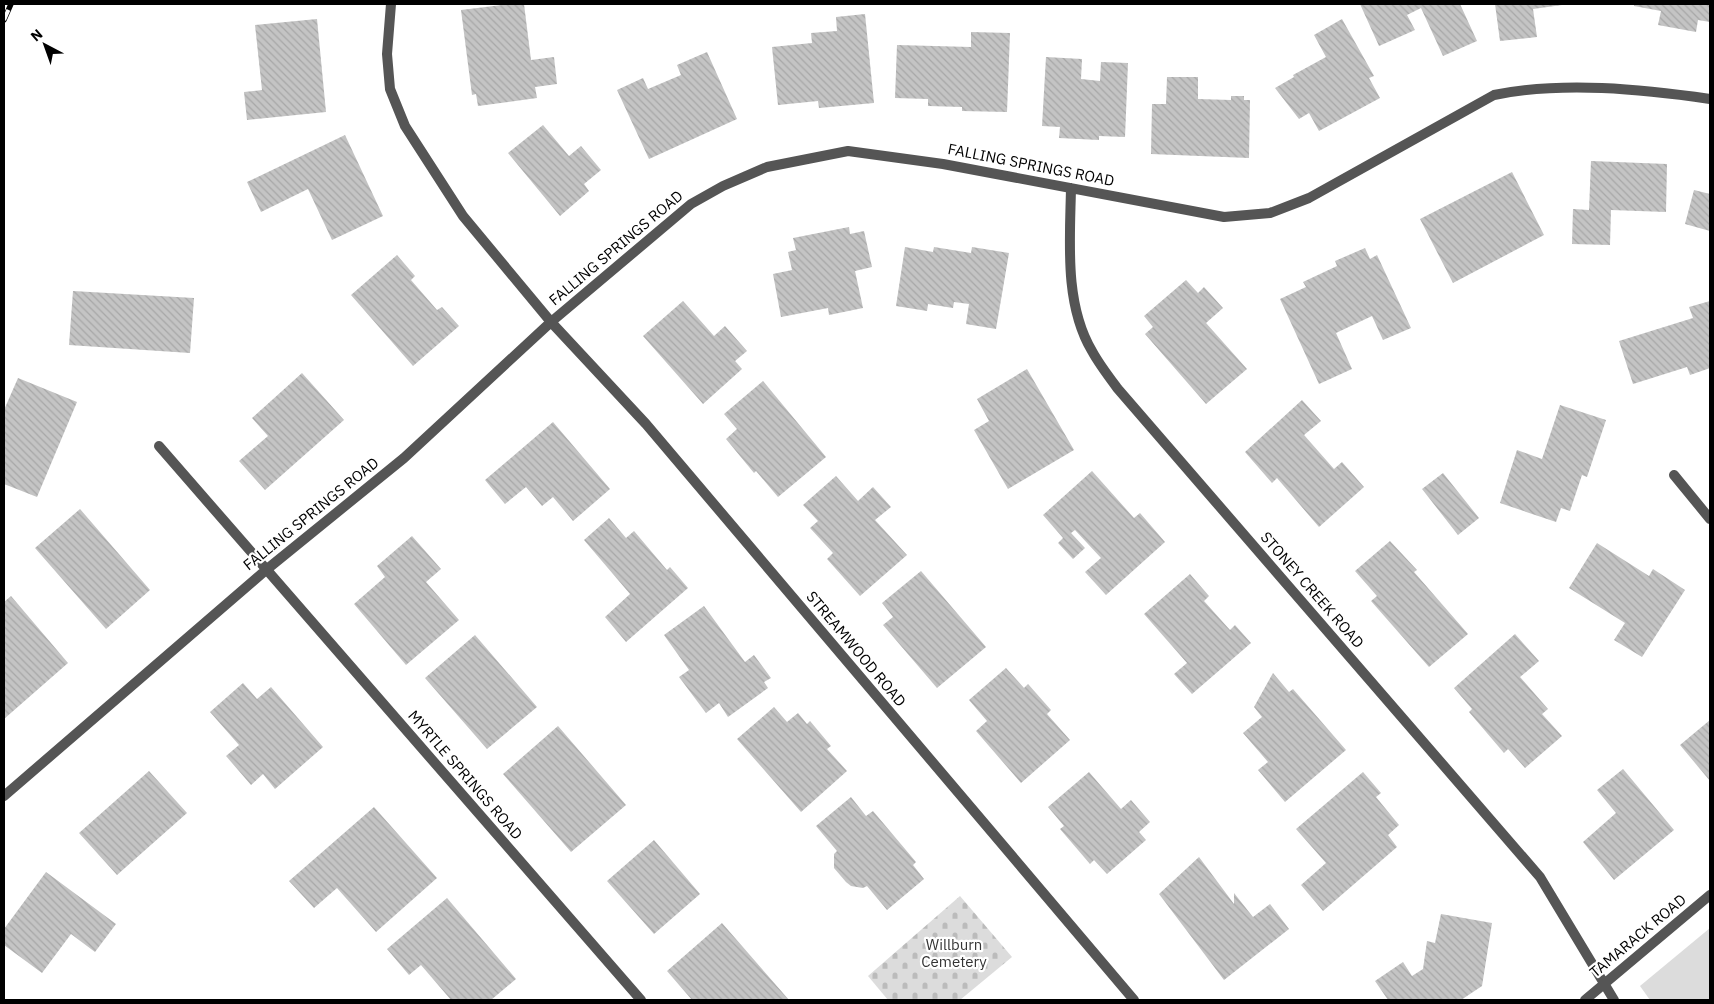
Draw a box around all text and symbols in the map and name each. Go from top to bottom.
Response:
north arrow [20,20,70,70]
text: N [27,25,46,45]
street label: FALLING SPRINGS ROAD [946,139,1116,190]
street label: FALLING SPRINGS ROAD [545,186,687,309]
street label: FALLING SPRINGS ROAD [239,453,382,574]
street label: STONEY CREEK ROAD [1257,528,1368,652]
street label: STREAMWOOD ROAD [803,587,910,710]
street label: MYRTLE SPRINGS ROAD [404,706,527,843]
street label: TAMARACK ROAD [1586,890,1690,981]
park label: Willburn Cemetery [921,935,987,971]

